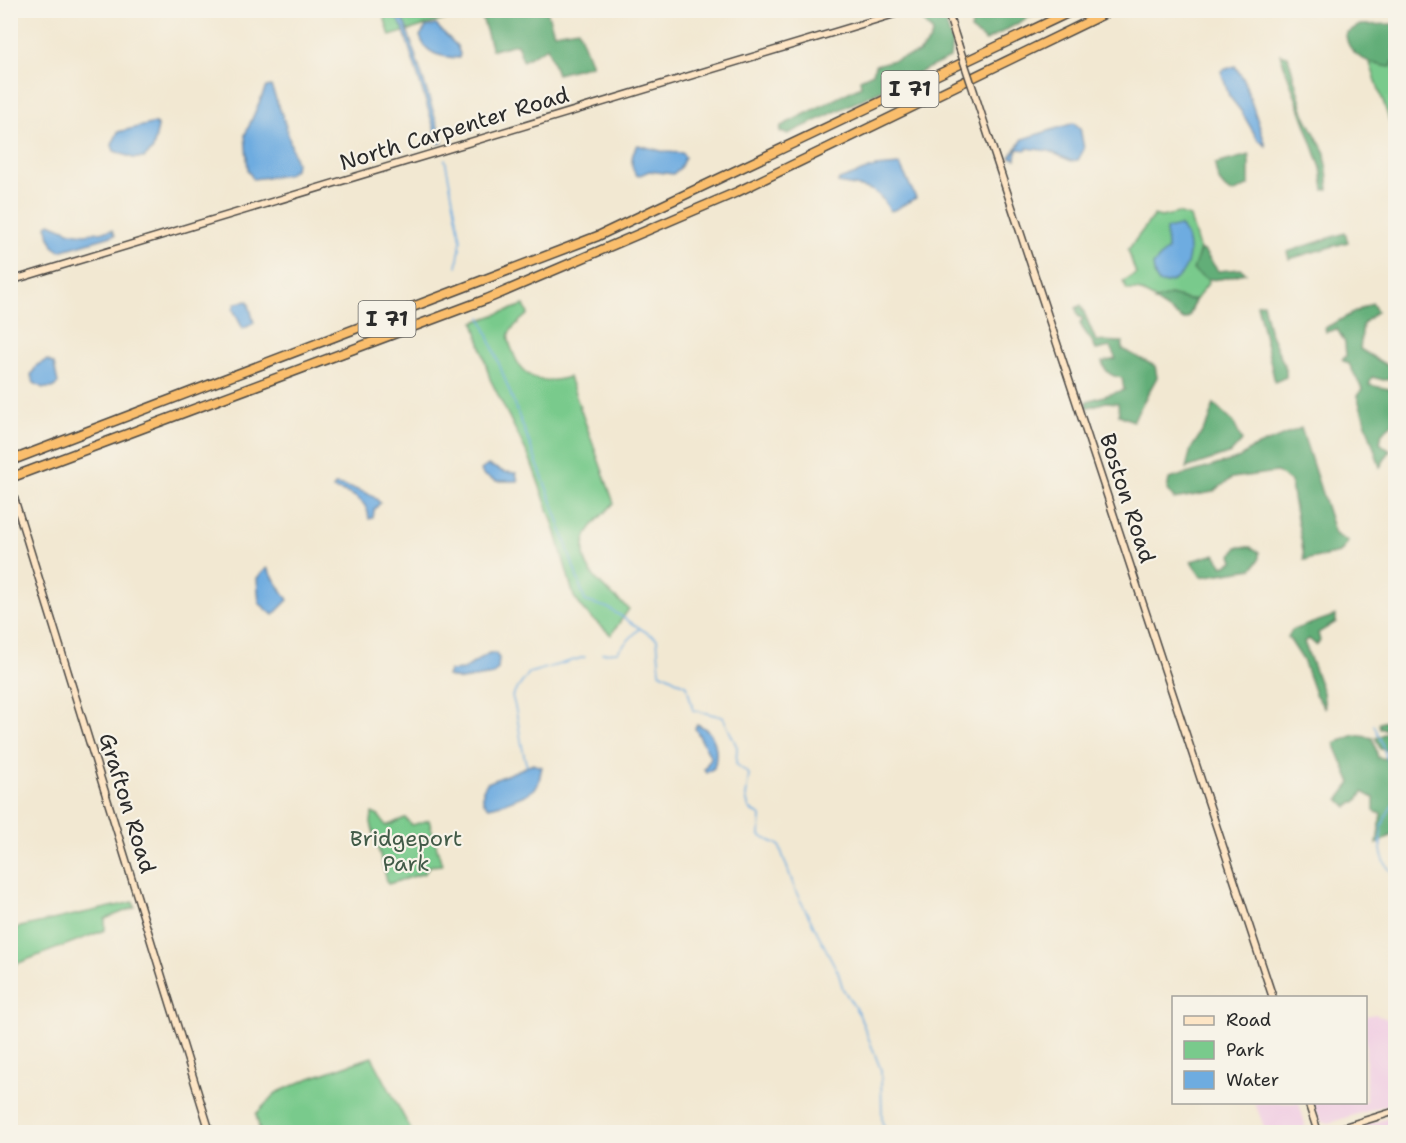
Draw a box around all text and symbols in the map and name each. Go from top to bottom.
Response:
road number: I 71 [882,71,938,107]
street label: North Carpenter Road [336,80,572,177]
road number: I 71 [358,301,416,337]
street label: Boston Road [1093,430,1162,567]
street label: Grafton Road [92,729,163,877]
park label: Bridgeport Park [350,824,462,878]
legend [1172,996,1367,1104]
text: Road [1226,1008,1271,1032]
text: Park [1226,1038,1265,1062]
text: Water [1226,1068,1279,1092]

